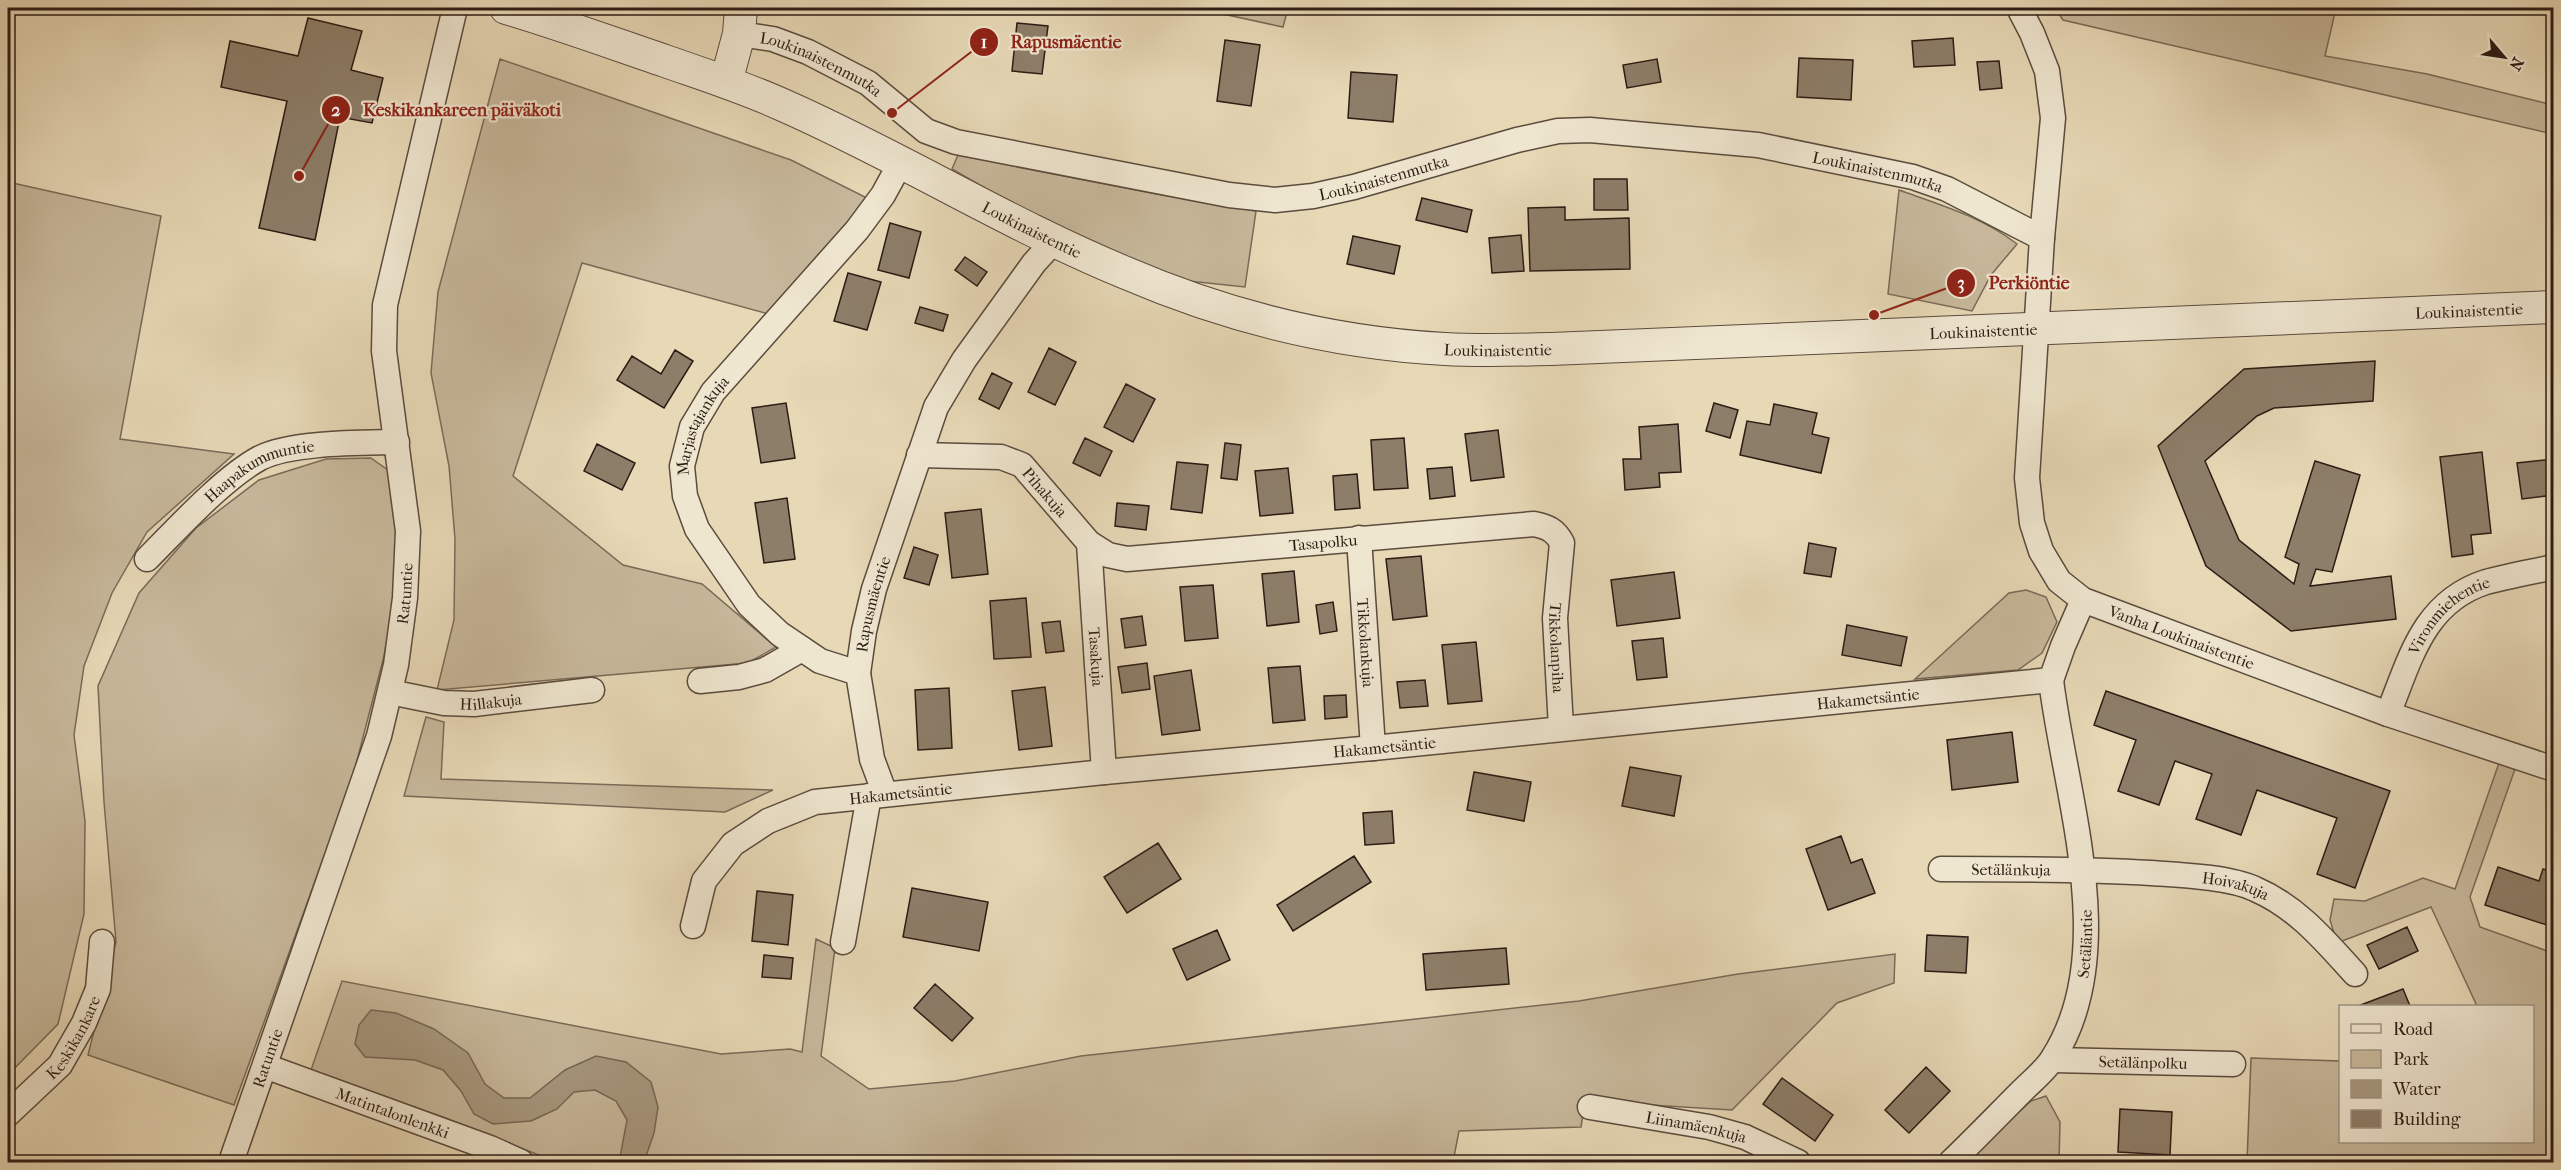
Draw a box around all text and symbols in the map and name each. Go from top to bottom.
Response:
callout: Rapusmäentie [969,24,1134,60]
north arrow [2474,27,2534,87]
street label: Loukinaistenmutka [759,28,886,101]
text: 1 [981,32,987,53]
text: Rapusmäentie [1010,32,1122,53]
text: N [2505,54,2528,75]
callout: Keskikankareen päiväkoti [321,92,573,128]
text: 2 [331,100,341,121]
text: Keskikankareen päiväkoti [363,100,562,121]
street label: Loukinaistenmutka [1811,147,1946,197]
street label: Loukinaistenmutka [1317,151,1451,204]
street label: Loukinaistentie [979,197,1085,262]
callout: Perkiöntie [1946,265,2082,301]
text: 3 [1957,273,1965,294]
text: Perkiöntie [1988,273,2070,294]
street label: Loukinaistentie [2415,299,2523,322]
street label: Loukinaistentie [1929,319,2038,343]
street label: Loukinaistentie [1443,339,1552,360]
street label: Marjastajankuja [672,371,733,476]
street label: Haapakummuntie [200,436,315,506]
street label: Pihakuja [1019,463,1072,521]
street label: Tasapolku [1288,530,1358,555]
street label: Rapusmäentie [852,553,894,653]
street label: Ratuntie [392,562,416,625]
street label: Vironmiehentie [2403,572,2492,658]
street label: Tikkolankuja [1354,598,1378,689]
street label: Vanha Loukinaistentie [2105,601,2257,673]
street label: Tikkolanpiha [1545,602,1569,694]
street label: Tasakuja [1085,627,1108,687]
street label: Hakametsäntie [1816,684,1920,713]
street label: Hillakuja [459,689,523,714]
street label: Hakametsäntie [1332,732,1437,761]
street label: Hakametsäntie [848,778,953,808]
street label: Setälänkuja [1971,860,2051,879]
street label: Hoivakuja [2201,868,2273,904]
street label: Setäläntie [2073,909,2096,979]
street label: Keskikankare [42,993,104,1083]
legend [2339,1005,2534,1143]
text: Road [2393,1019,2433,1040]
street label: Ratuntie [248,1026,286,1090]
text: Park [2393,1049,2430,1070]
street label: Setälänpolku [2098,1052,2188,1072]
text: Water [2392,1079,2441,1100]
street label: Matintalonlenkki [334,1083,452,1142]
street label: Liinamäenkuja [1644,1107,1749,1147]
text: Building [2393,1109,2461,1130]

